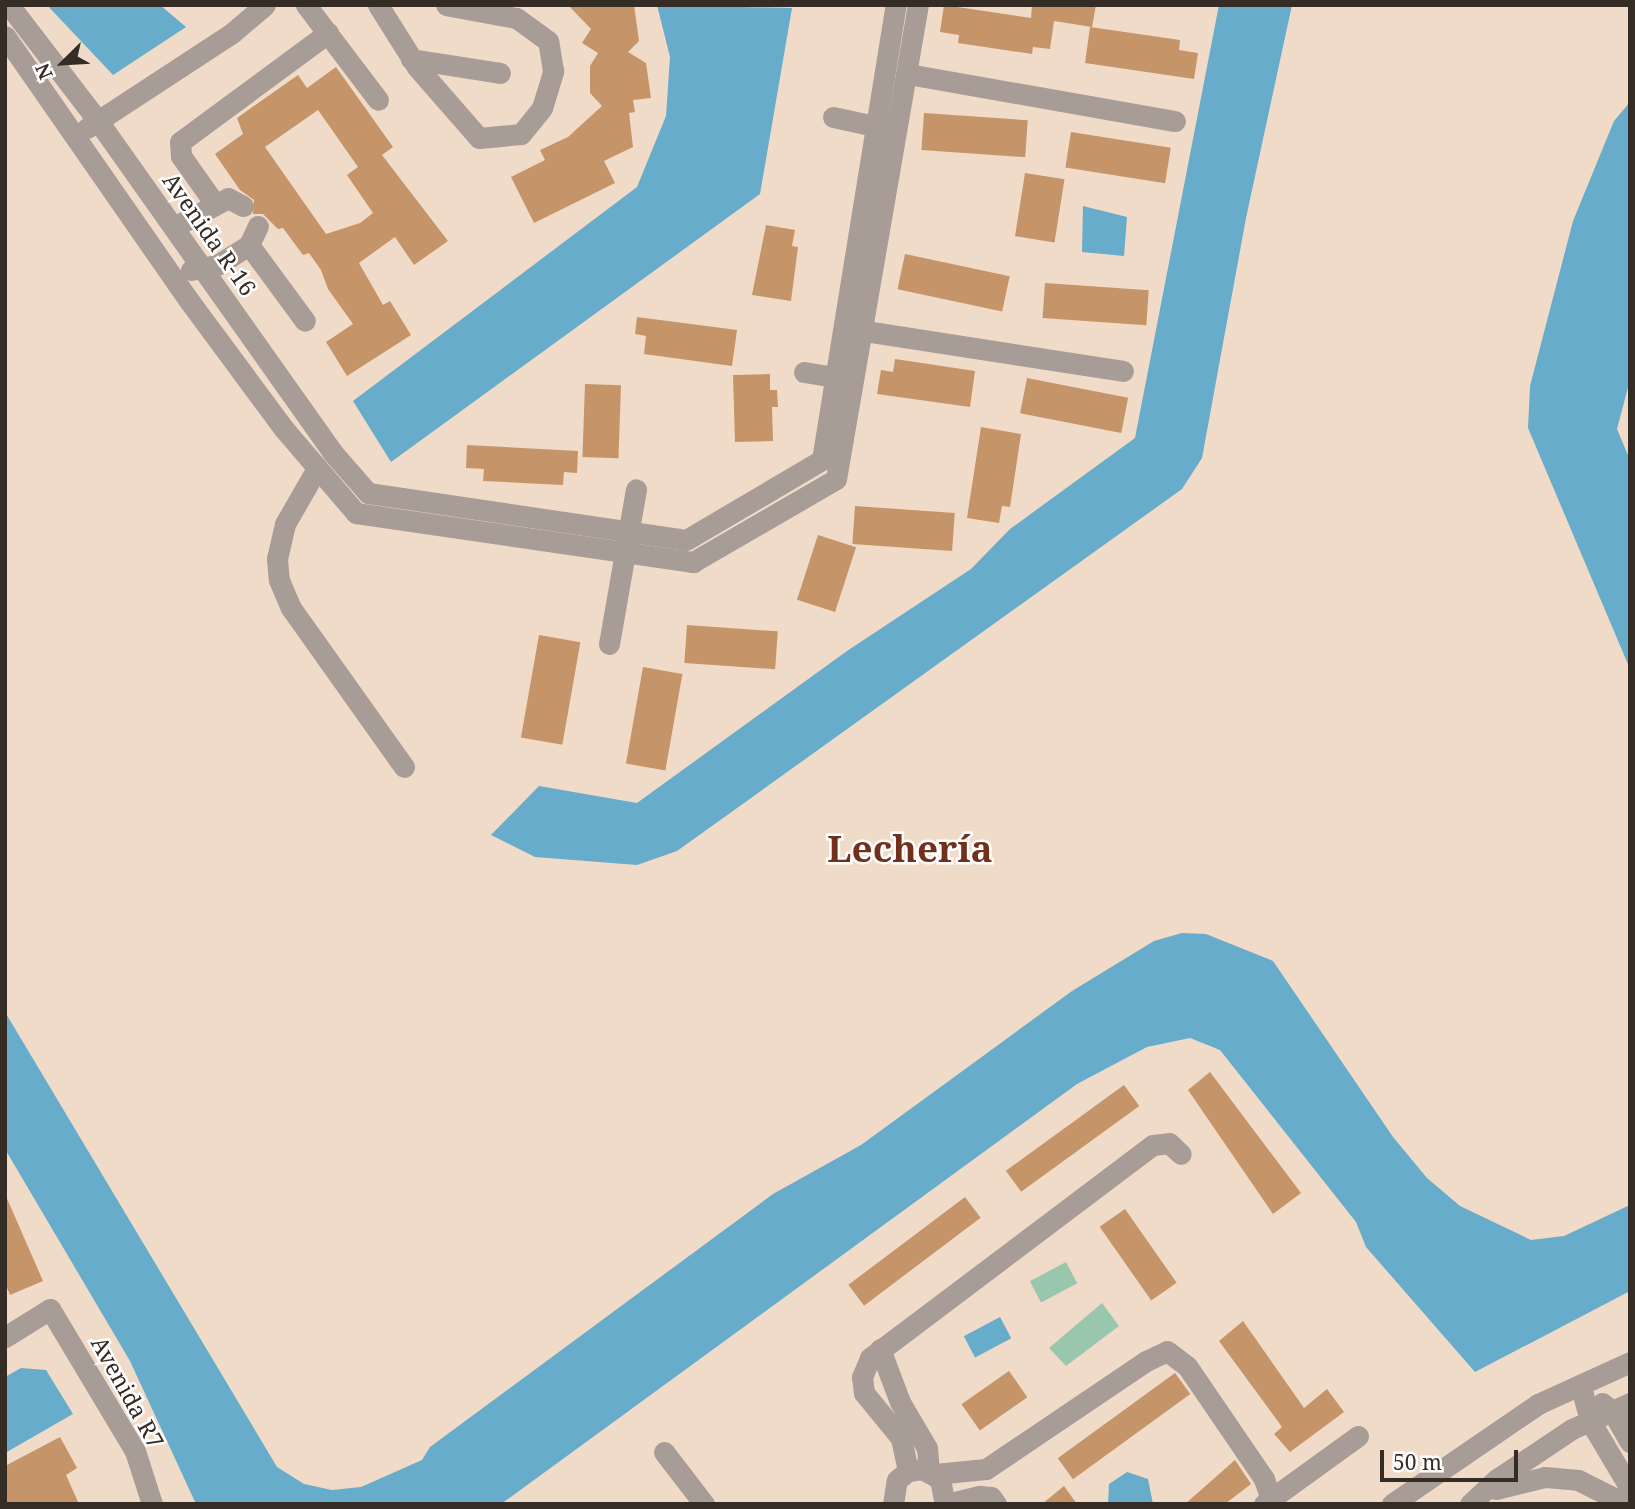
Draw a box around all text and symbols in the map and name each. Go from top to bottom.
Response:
north arrow [28,28,98,98]
text: N [29,59,59,84]
street label: Avenida R-16 [158,167,262,301]
district label: Lechería [827,826,993,870]
street label: Avenida R7 [86,1331,170,1453]
scale bar [1383,1436,1521,1480]
text: 50 m [1393,1448,1442,1476]

